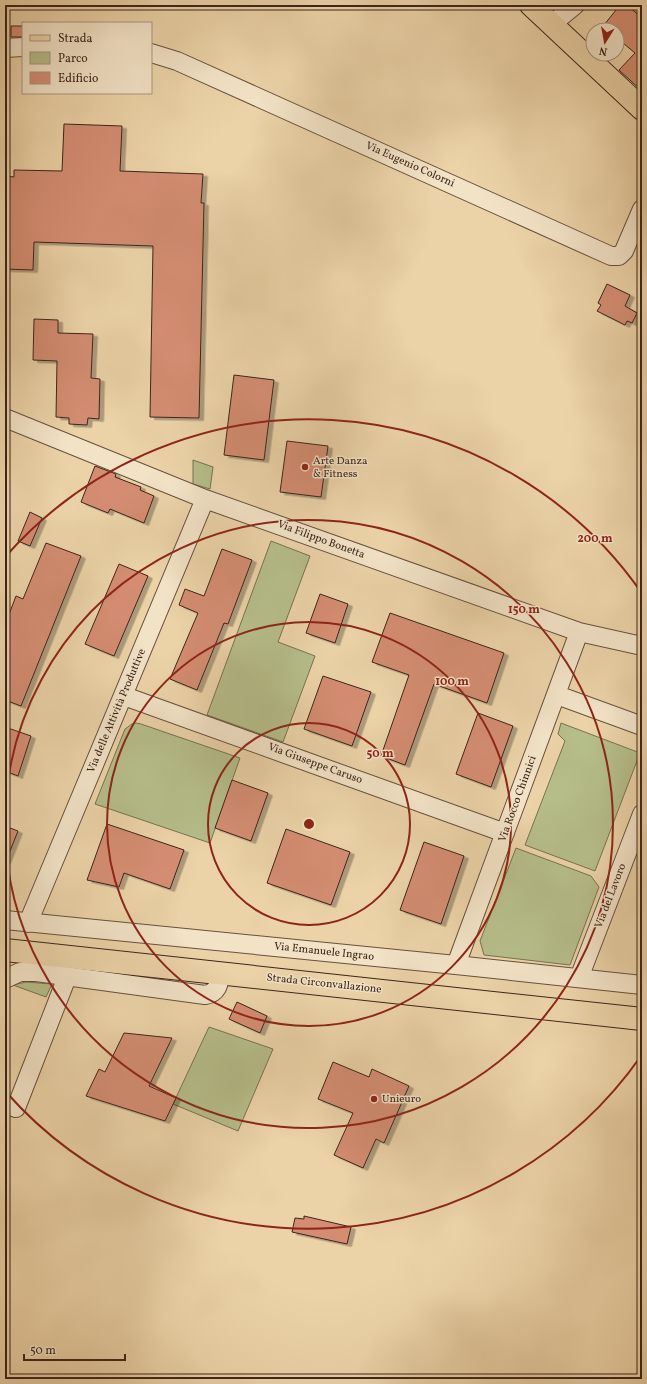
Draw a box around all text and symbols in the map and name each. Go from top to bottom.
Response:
legend [22,22,152,94]
north arrow [585,22,625,62]
text: Strada [58,31,93,47]
text: N [598,42,609,58]
text: Parco [58,51,88,67]
text: Edificio [58,71,98,87]
street label: Via Eugenio Colorni [363,139,457,191]
place label: Arte Danza & Fitness [313,454,368,482]
marker: Arte Danza & Fitness [300,462,310,472]
street label: Via Filippo Bonetta [275,517,367,563]
text: 200 m [577,531,613,547]
text: 150 m [508,602,540,618]
street label: Via delle Attività Produttive [84,647,150,775]
text: 100 m [435,674,469,690]
street label: Via Giuseppe Caruso [266,740,364,788]
text: 50 m [366,746,394,762]
street label: Via Rocco Chinnici [495,754,541,844]
centre of rings [302,817,316,831]
street label: Via del Lavoro [592,861,630,931]
street label: Via Emanuele Ingrao [273,939,375,965]
street label: Strada Circonvallazione [266,970,382,998]
place label: Unieuro [382,1092,421,1107]
marker: Unieuro [369,1094,379,1104]
scale bar [24,1336,125,1362]
text: 50 m [30,1343,56,1359]

